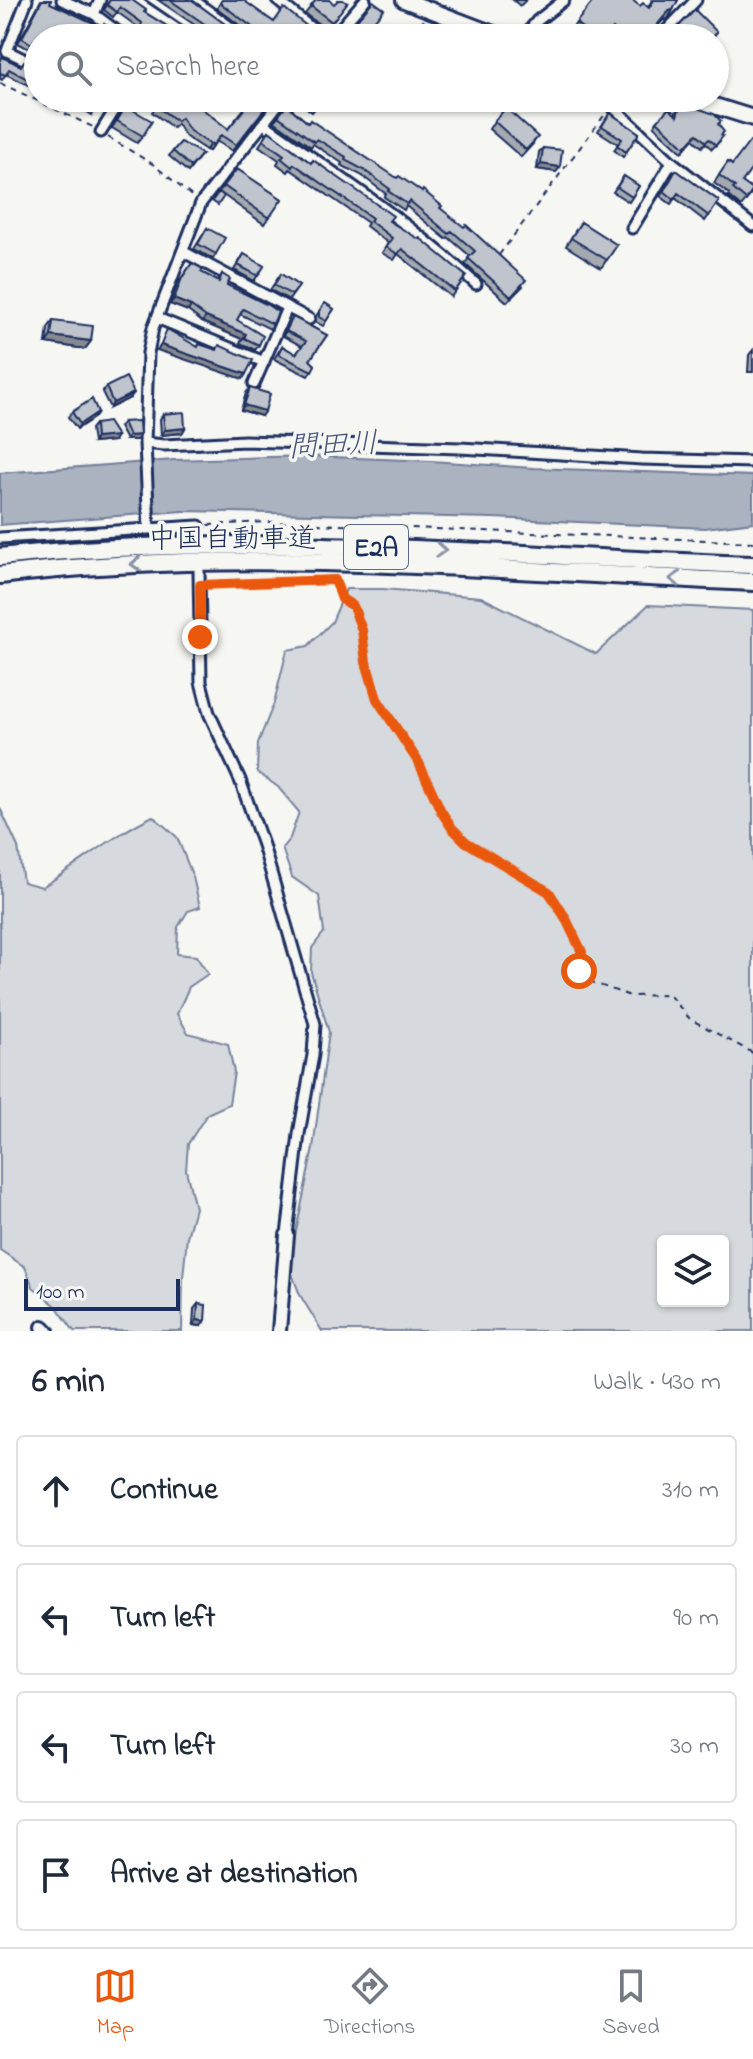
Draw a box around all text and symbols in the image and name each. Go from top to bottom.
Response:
search box [24,24,729,112]
icon: search [52,46,96,90]
text: Search here [116,46,260,90]
water label: 問田川 [287,423,379,471]
street label: 中国自動車道 [148,520,316,561]
road number: E2A [344,525,408,569]
one-way arrow [435,541,448,558]
one-way arrow [129,555,142,572]
one-way arrow [668,571,681,588]
route end [182,619,218,655]
route start [561,953,597,989]
map controls [657,1235,729,1307]
button: layers [657,1235,729,1307]
scale bar [24,1275,180,1311]
text: 100 m [36,1277,85,1309]
text: 6 min [32,1358,105,1408]
text: Walk · 430 m [593,1364,721,1402]
icon: ahead [34,1469,78,1513]
text: Continue [110,1469,218,1513]
text: 310 m [662,1472,719,1510]
icon: left [34,1597,78,1641]
text: Turn left [110,1597,215,1641]
text: 90 m [673,1600,719,1638]
icon: left [34,1725,78,1769]
text: Turn left [110,1725,215,1769]
text: 30 m [670,1728,719,1766]
icon: arrive [34,1853,78,1897]
text: Arrive at destination [110,1853,358,1897]
tab: Map [93,1964,137,2044]
tab: Directions [324,1964,415,2044]
tab: Saved [602,1964,660,2044]

